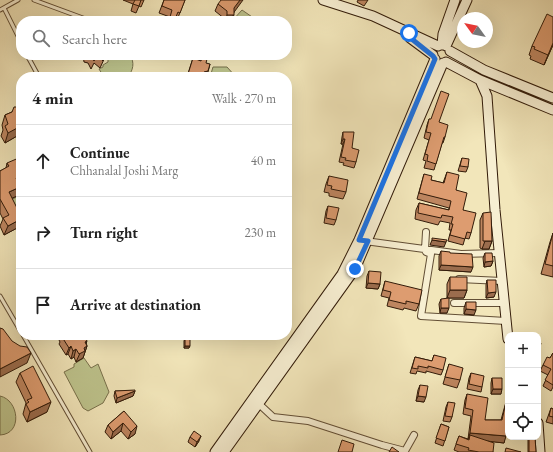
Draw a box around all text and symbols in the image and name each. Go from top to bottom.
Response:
north arrow [457,12,493,48]
search box [16,16,292,60]
route start [400,24,418,42]
icon: search [30,27,52,49]
text: Search here [62,29,127,48]
text: 4 min [32,87,73,109]
text: Walk · 270 m [212,90,276,107]
text: Continue [70,143,130,162]
icon: ahead [32,150,54,172]
text: 40 m [251,152,276,169]
text: Chhanalal Joshi Marg [70,162,178,179]
icon: right [32,222,54,244]
text: Turn right [70,223,138,242]
text: 230 m [245,224,276,241]
route end [346,260,364,278]
icon: arrive [32,294,54,316]
text: Arrive at destination [70,295,201,314]
map controls [505,332,541,440]
button: + [505,332,541,368]
button: − [505,368,541,404]
button: locate [505,404,541,440]

